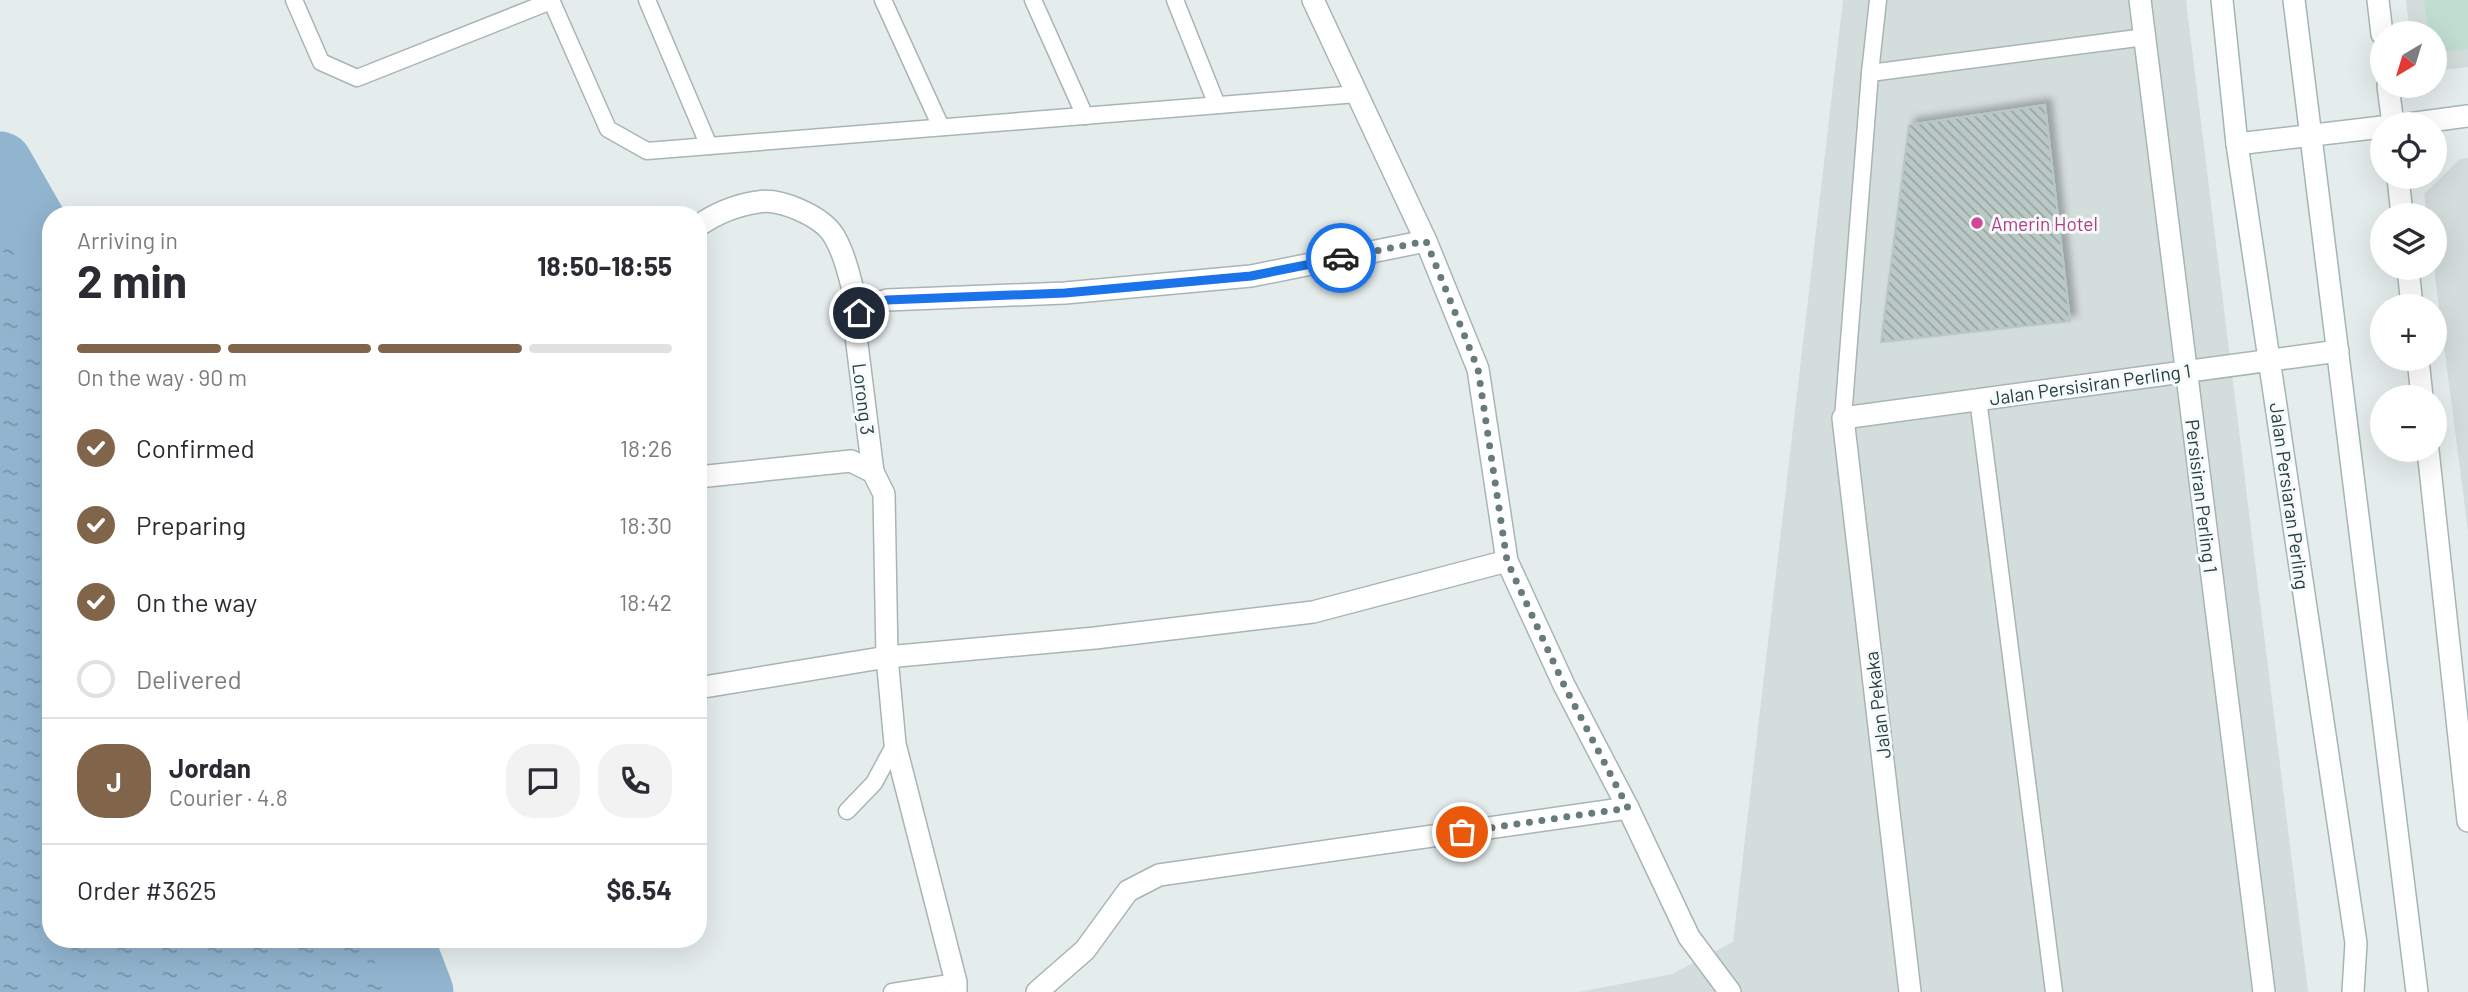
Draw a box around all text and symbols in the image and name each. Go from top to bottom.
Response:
north arrow [2370,21,2446,98]
map controls [2370,21,2447,462]
button: locate [2370,112,2447,189]
button: layers [2370,203,2447,280]
place label: Amerin Hotel [1991,212,2098,235]
marker: Amerin Hotel [1969,215,1985,231]
courier [1306,223,1376,293]
text: Arriving in [77,226,178,254]
icon: car [1322,239,1360,277]
text: 18:50–18:55 [537,250,672,281]
text: 2 min [77,252,187,307]
pin [829,283,889,343]
icon: home [840,294,878,332]
button: + [2370,294,2447,371]
street label: Jalan Persisiran Perling 1 [1988,358,2192,410]
street label: Lorong 3 [848,362,880,436]
text: On the way · 90 m [77,363,247,391]
button: − [2370,385,2447,462]
street label: Jalan Persiaran Perling [2265,401,2315,591]
street label: Persisiran Perling 1 [2181,418,2223,574]
icon: check [77,429,115,467]
text: Confirmed [136,432,255,463]
text: 18:26 [620,434,672,462]
icon: check [77,506,115,544]
text: Preparing [136,509,246,540]
text: 18:30 [619,511,672,539]
icon: check [77,583,115,621]
text: On the way [136,586,257,617]
text: 18:42 [619,588,672,616]
street label: Jalan Pekaka [1859,650,1895,760]
text: Delivered [136,663,242,694]
button: chat [506,744,580,818]
button: phone [598,744,672,818]
text: Jordan [169,752,251,783]
text: J [106,766,122,797]
text: Courier · 4.8 [169,783,288,811]
pin [1432,802,1492,862]
icon: bag [1443,813,1481,851]
text: Order #3625 [77,874,216,905]
text: $6.54 [606,874,672,905]

